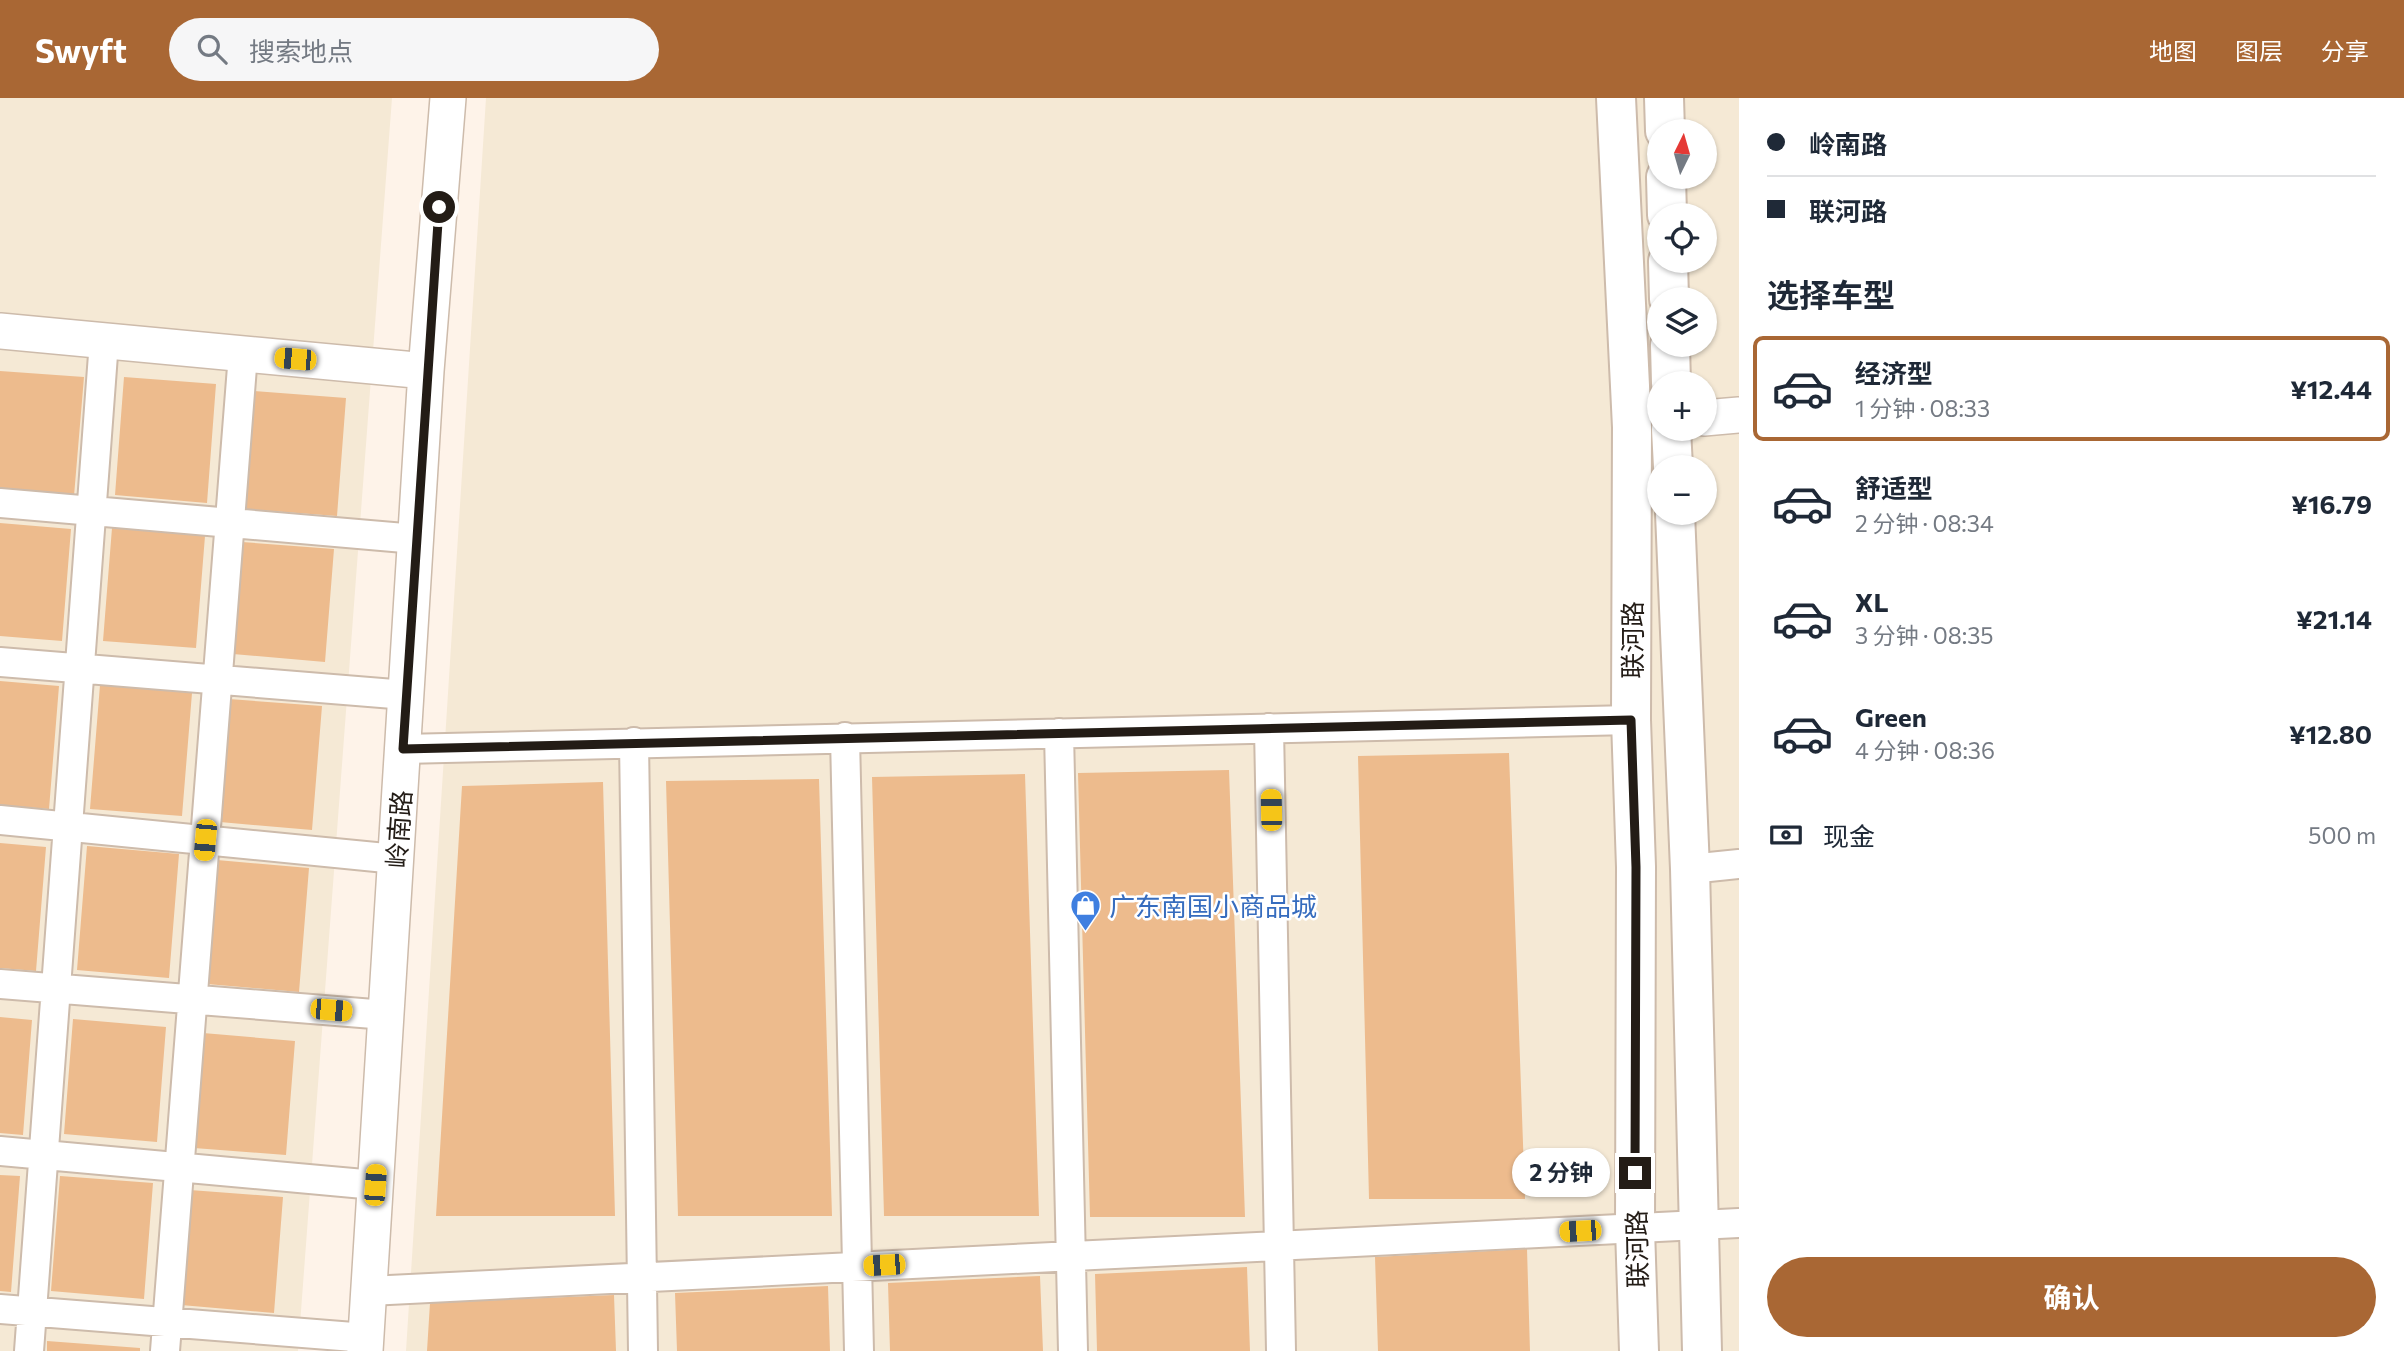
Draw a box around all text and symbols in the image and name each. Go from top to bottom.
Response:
search box [169,18,659,81]
text: Swyft [35,29,127,70]
icon: search [193,30,231,68]
text: 搜索地点 [249,35,353,66]
text: 地图 [2149,36,2197,65]
text: 图层 [2235,36,2283,65]
text: 分享 [2321,36,2369,65]
north arrow [1647,119,1717,189]
map controls [1647,119,1717,525]
text: 岭南路 [1809,128,1887,159]
route start [423,191,455,223]
text: 联河路 [1809,195,1887,226]
button: locate [1647,203,1717,273]
text: 选择车型 [1767,274,1895,314]
button: layers [1647,287,1717,357]
car [274,347,317,371]
icon: car [1771,357,1834,420]
text: 经济型 [1855,357,1933,388]
button: + [1647,371,1717,441]
text: ¥12.44 [2290,373,2372,404]
text: 1 分钟 · 08:33 [1855,394,1990,422]
button: − [1647,455,1717,525]
icon: car [1771,472,1834,535]
text: 舒适型 [1855,472,1933,503]
text: ¥16.79 [2291,488,2372,519]
text: 2 分钟 · 08:34 [1855,509,1994,537]
text: XL [1855,586,1889,617]
icon: car [1771,587,1834,650]
street label: 联河路 [1616,601,1647,679]
text: ¥21.14 [2296,603,2372,634]
text: 3 分钟 · 08:35 [1855,621,1994,649]
text: Green [1855,701,1927,732]
icon: car [1771,702,1834,765]
text: ¥12.80 [2289,718,2372,749]
text: 4 分钟 · 08:36 [1855,736,1995,764]
street label: 岭南路 [380,789,416,869]
car [1261,789,1282,831]
icon: cash [1767,816,1805,854]
car [193,818,218,862]
text: 现金 [1823,820,1875,851]
text: 500 m [2308,821,2376,849]
shop icon: 广东南国小商品城 [1069,888,1103,932]
place label: 广东南国小商品城 [1109,890,1317,921]
car [310,998,353,1022]
callout: 2 分钟 [1512,1148,1610,1198]
route end [1619,1157,1651,1189]
text: 2 分钟 [1529,1158,1593,1186]
car [364,1163,387,1207]
street label: 联河路 [1620,1210,1652,1288]
car [1559,1219,1602,1243]
car [863,1253,906,1277]
button: 确认 [1767,1257,2376,1337]

